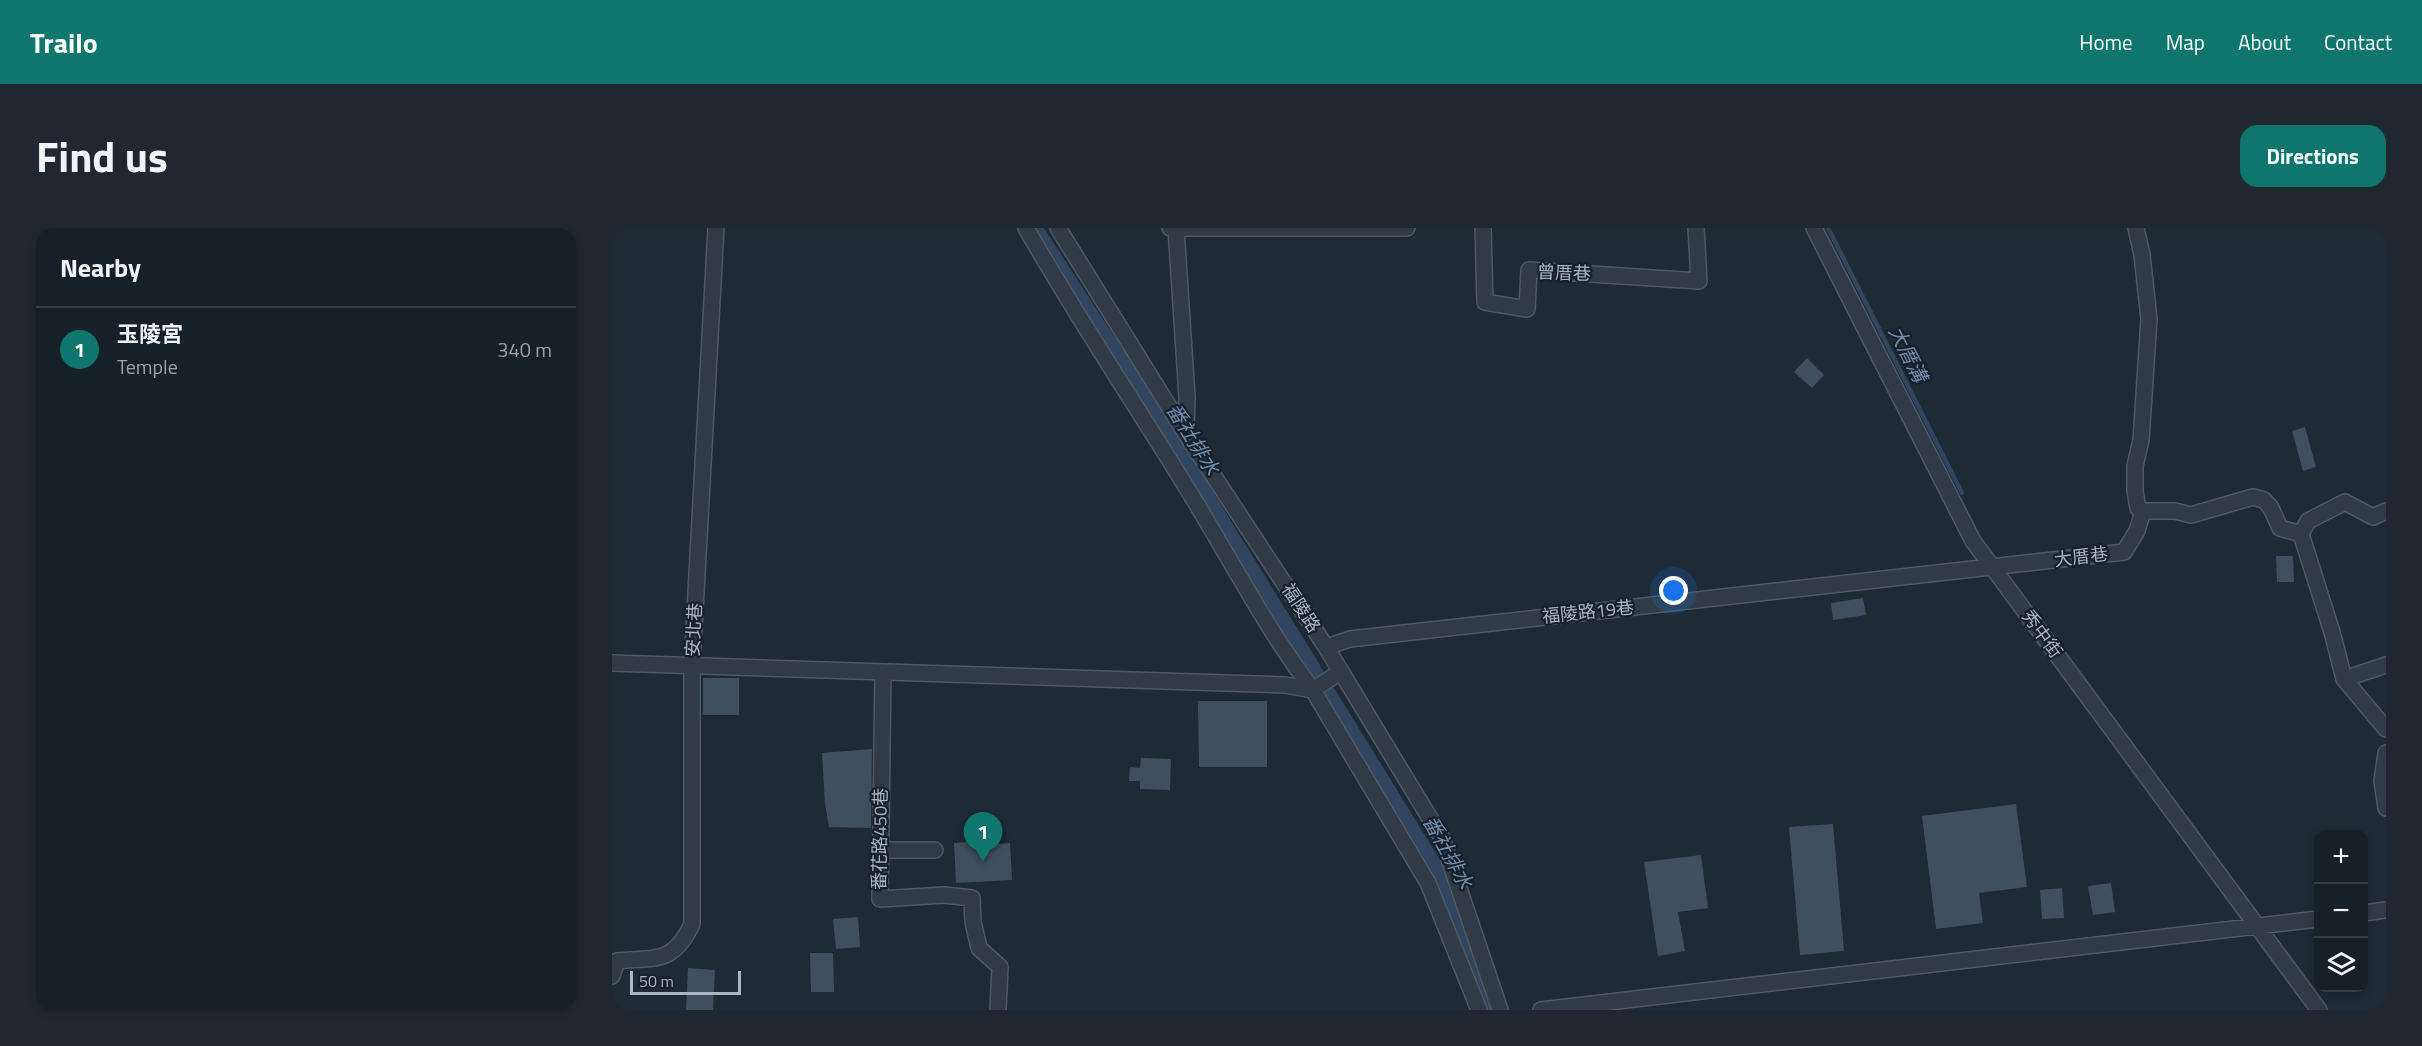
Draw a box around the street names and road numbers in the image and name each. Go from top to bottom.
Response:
street label: 曾厝巷 [1537,258,1591,287]
street label: 大厝巷 [2052,540,2109,573]
street label: 福陵路 [1275,578,1327,638]
street label: 福陵路19巷 [1541,593,1635,630]
street label: 安北巷 [679,602,708,658]
street label: 秀中街 [2016,604,2069,663]
street label: 番花路450巷 [865,788,894,890]

